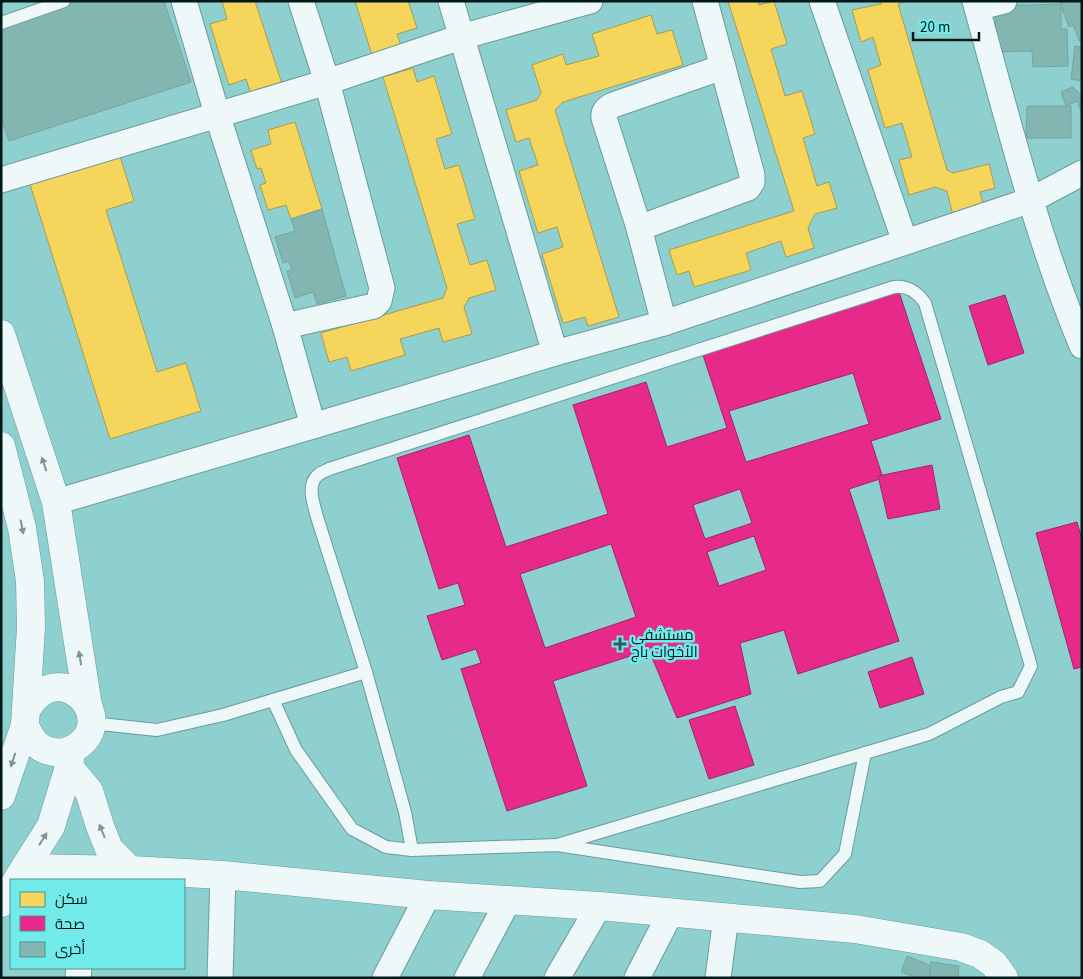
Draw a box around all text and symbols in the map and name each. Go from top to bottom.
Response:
scale bar [913,10,979,42]
text: 20 m [920,17,950,38]
one-way arrow [39,457,47,472]
one-way arrow [18,520,26,536]
place label: مستشفى الأخوات باج [631,625,698,663]
marker: مستشفى الأخوات باج [613,637,627,651]
one-way arrow [76,650,84,666]
one-way arrow [9,753,17,768]
one-way arrow [98,823,106,838]
one-way arrow [38,833,48,846]
legend [10,879,185,969]
text: سكن [55,889,88,910]
text: صحة [55,914,85,935]
text: أخرى [55,939,85,960]

